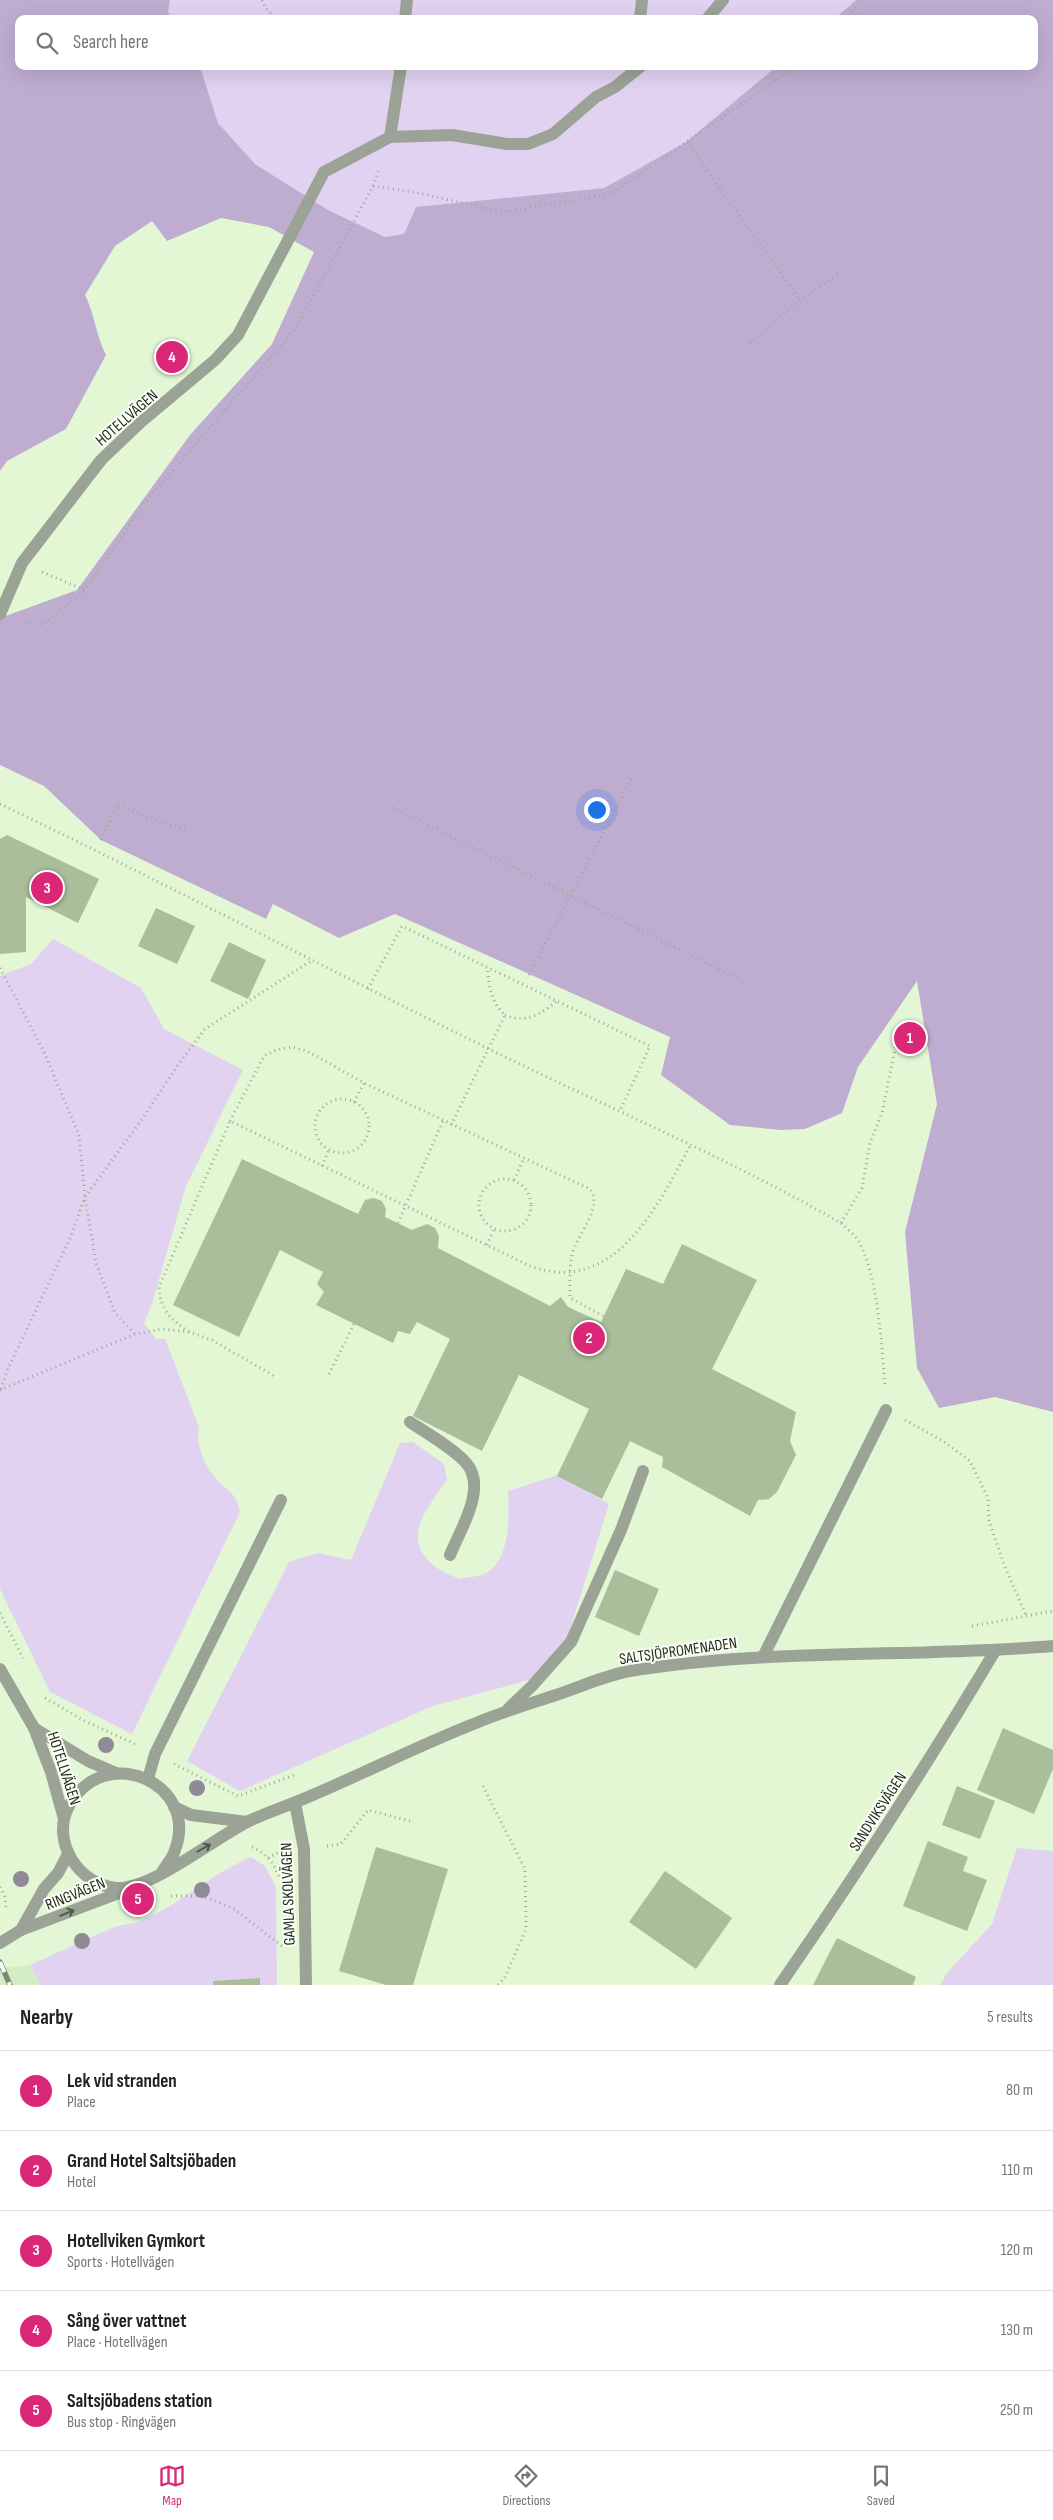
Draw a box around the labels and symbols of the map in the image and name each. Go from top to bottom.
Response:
pin: 4 [156,338,188,376]
street label: HOTELLVÄGEN [92,386,162,450]
your location [584,797,610,823]
pin: 3 [31,869,63,907]
pin: 1 [894,1019,926,1057]
pin: 2 [573,1319,605,1357]
street label: SALTSJÖPROMENADEN [618,1634,738,1669]
street label: HOTELLVÄGEN [43,1729,84,1808]
street label: SANDVIKSVÄGEN [846,1769,911,1855]
street label: GAMLA SKOLVÄGEN [277,1842,300,1946]
one-way arrow [196,1843,211,1852]
street label: RINGVÄGEN [43,1874,108,1915]
pin: 5 [122,1880,154,1918]
one-way arrow [59,1908,74,1918]

